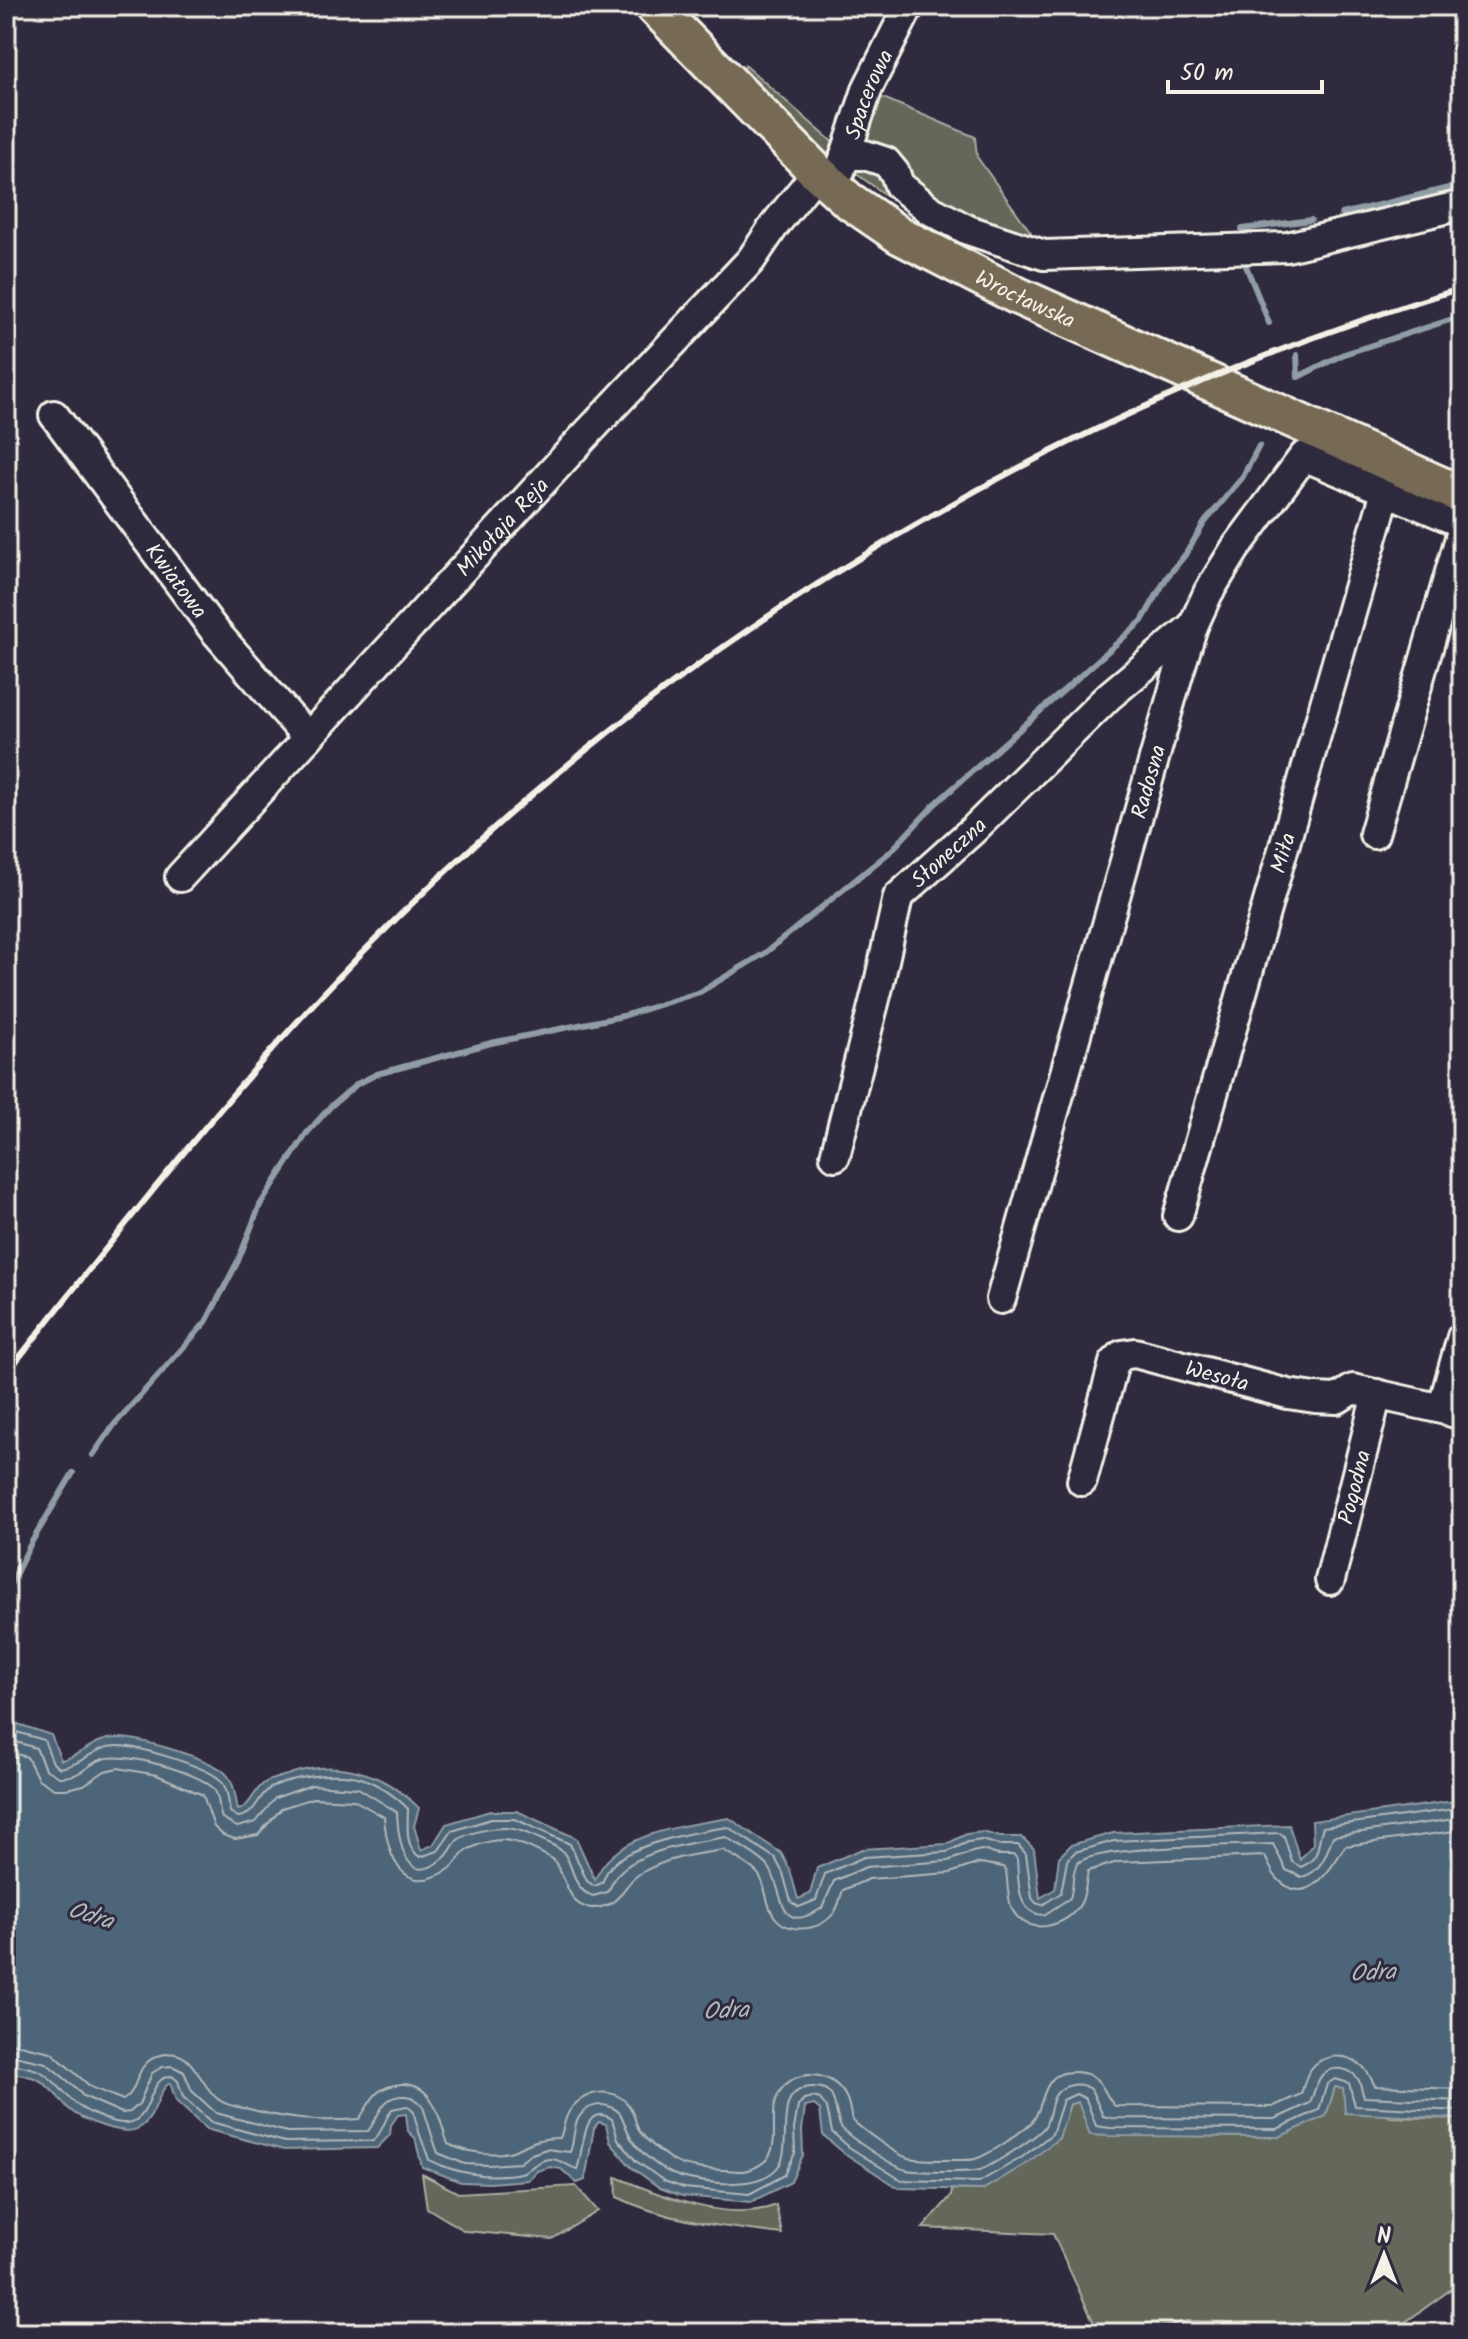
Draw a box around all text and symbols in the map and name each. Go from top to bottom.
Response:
street label: Spacerowa [837,44,904,144]
scale bar [1168,44,1322,94]
text: 50 m [1180,54,1234,93]
street label: Wrocławska [968,262,1080,339]
street label: Mikołaja Reja [449,470,559,586]
street label: Kwiatowa [135,536,215,627]
street label: Radosna [1123,741,1177,823]
street label: Słoneczna [904,810,996,898]
street label: Miła [1262,829,1307,878]
street label: Wesoła [1181,1352,1253,1403]
street label: Pogodna [1330,1447,1382,1528]
water label: Odra [63,1891,120,1942]
water label: Odra [1349,1953,1399,1994]
water label: Odra [702,1991,752,2032]
north arrow [1344,2215,1424,2295]
text: N [1377,2220,1391,2255]

